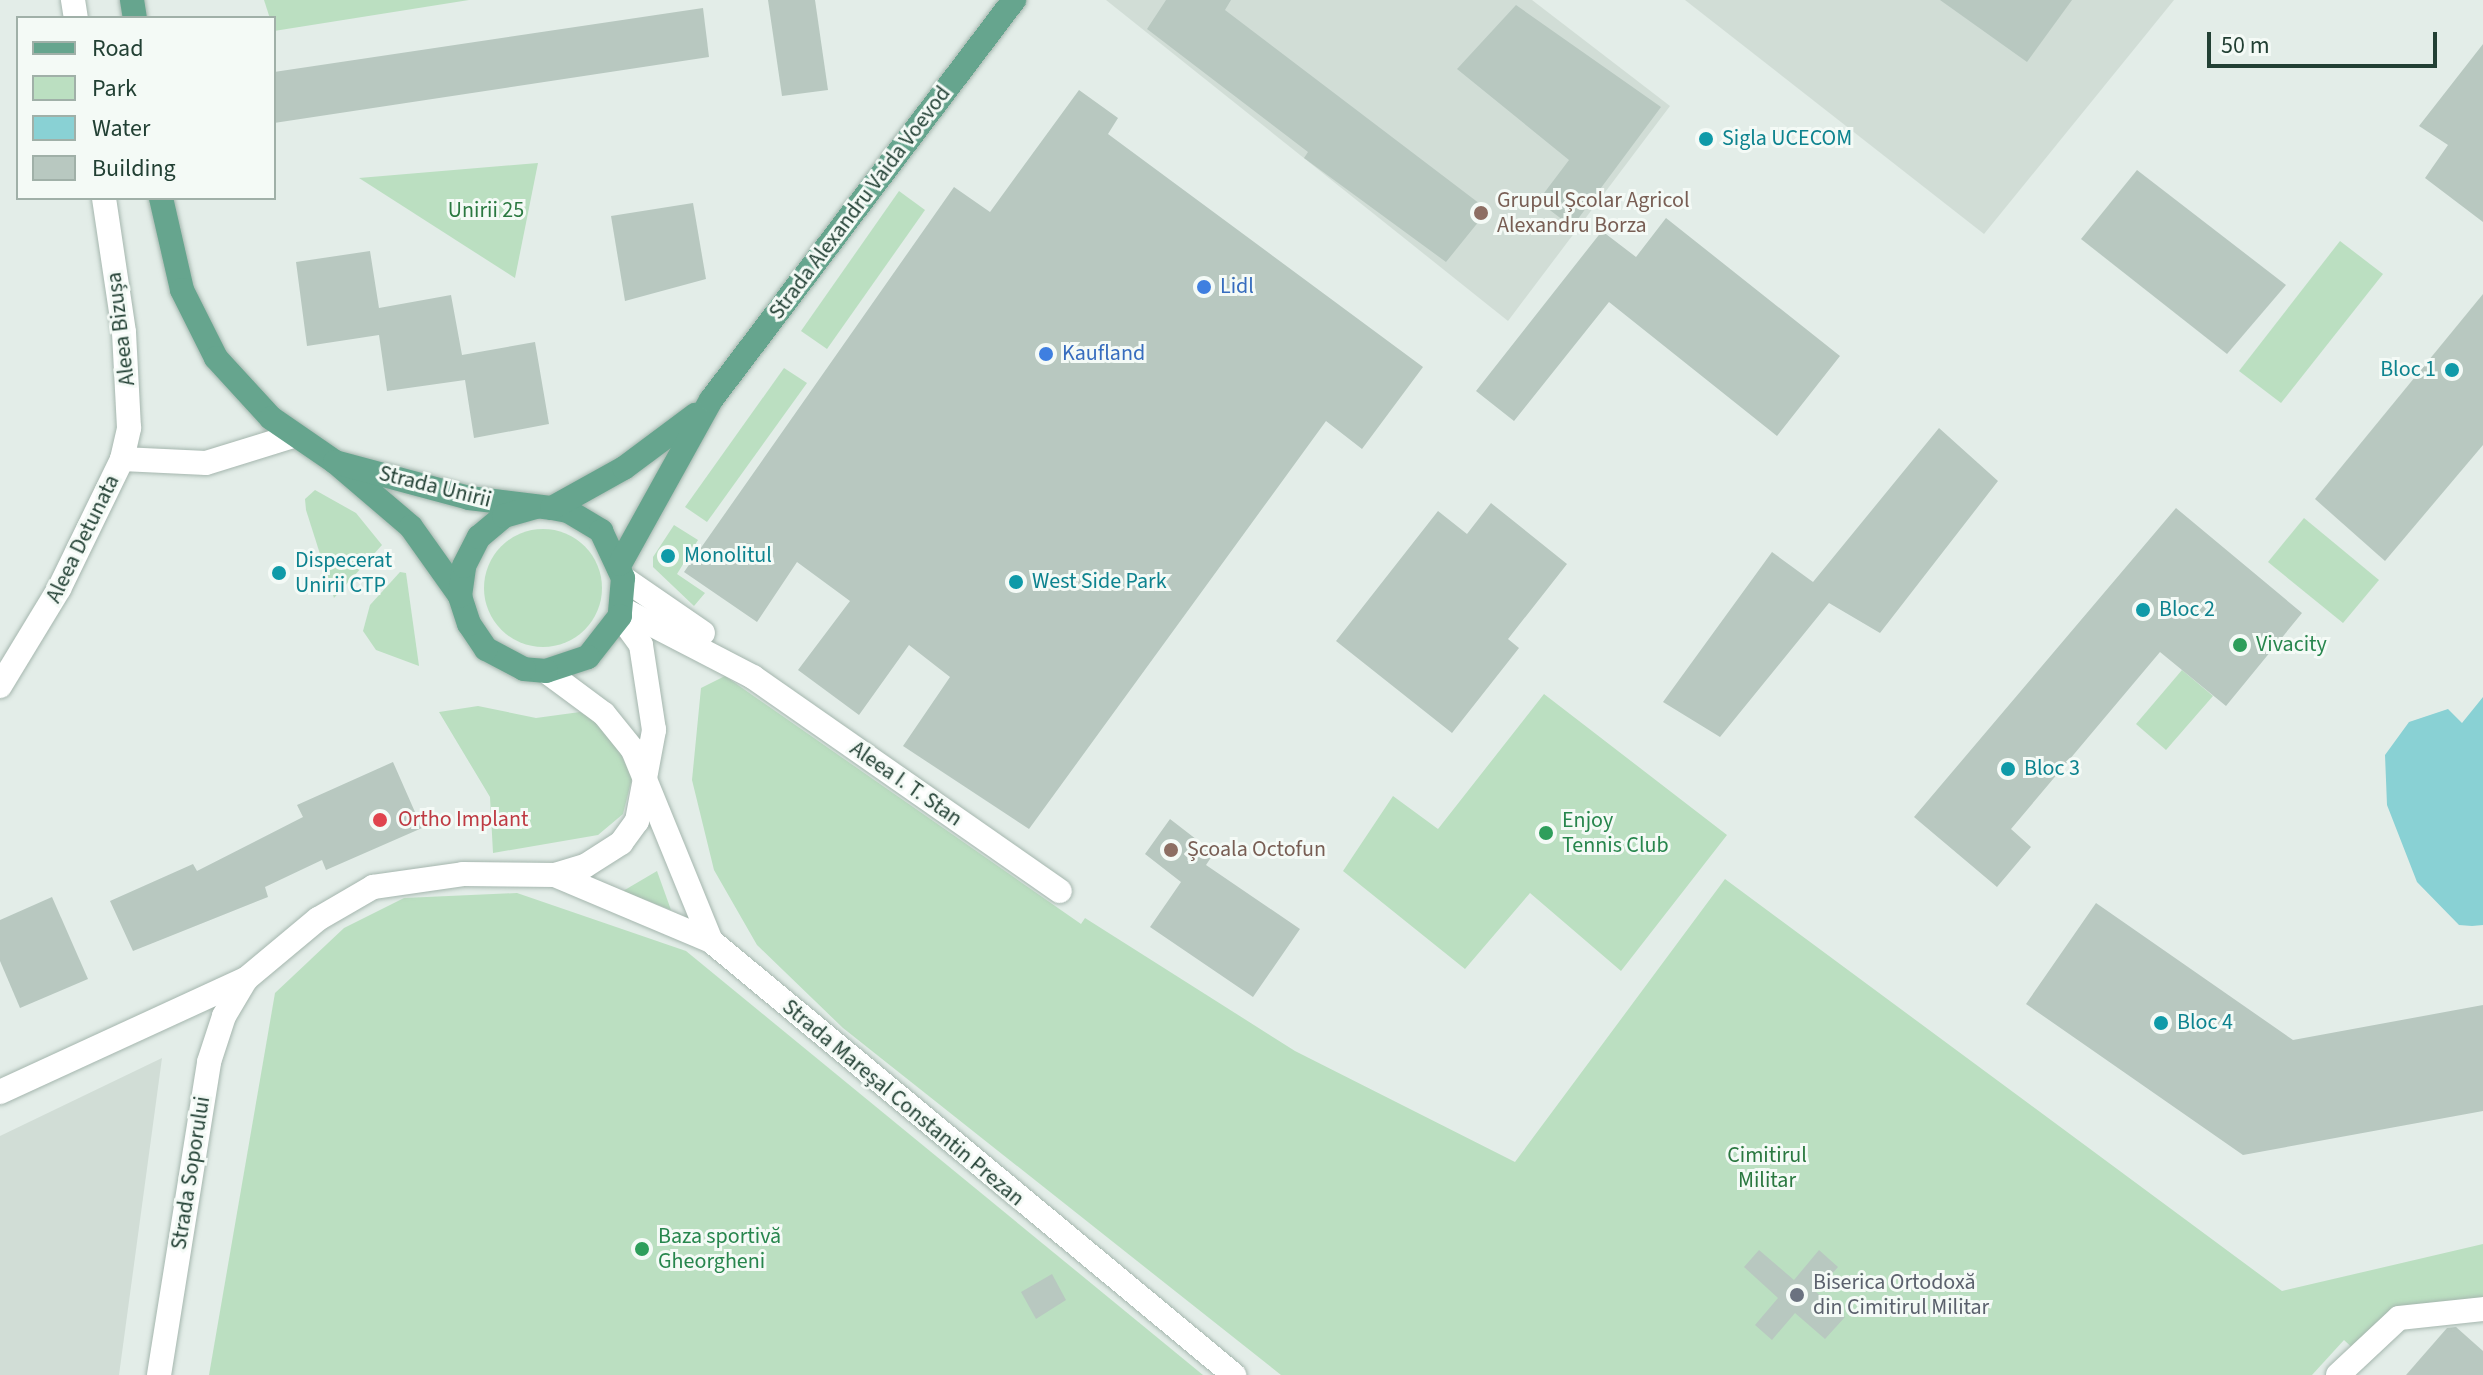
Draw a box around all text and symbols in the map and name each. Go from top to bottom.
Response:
legend [16,16,276,200]
scale bar [2211,16,2441,66]
text: 50 m [2221,28,2270,63]
text: Road [92,31,144,66]
text: Park [92,71,137,106]
street label: Strada Alexandru Vaida Voevod [764,81,956,325]
text: Water [92,111,150,146]
place label: Sigla UCECOM [1722,126,1852,152]
marker: Sigla UCECOM [1697,130,1715,148]
text: Building [92,151,176,186]
place label: Grupul Școlar Agricol Alexandru Borza [1497,187,1690,238]
park label: Unirii 25 [448,198,524,224]
marker: Grupul Școlar Agricol Alexandru Borza [1472,204,1490,222]
street label: Aleea Bizușa [101,271,141,387]
place label: Lidl [1220,274,1254,300]
marker: Lidl [1195,278,1213,296]
place label: Kaufland [1062,341,1145,367]
marker: Kaufland [1037,345,1055,363]
place label: Bloc 1 [2380,357,2436,383]
marker: Bloc 1 [2443,361,2461,379]
street label: Strada Unirii [376,460,494,514]
street label: Aleea Detunata [41,471,125,607]
place label: Monolitul [684,543,772,569]
place label: Dispecerat Unirii CTP [295,547,392,598]
marker: Monolitul [659,547,677,565]
marker: Dispecerat Unirii CTP [270,564,288,582]
place label: West Side Park [1032,569,1167,595]
marker: West Side Park [1007,573,1025,591]
place label: Bloc 2 [2159,597,2215,623]
marker: Bloc 2 [2134,601,2152,619]
place label: Vivacity [2256,632,2327,658]
marker: Vivacity [2231,636,2249,654]
street label: Aleea I. T. Stan [845,736,967,832]
place label: Bloc 3 [2024,756,2080,782]
marker: Bloc 3 [1999,760,2017,778]
place label: Ortho Implant [398,807,528,833]
place label: Enjoy Tennis Club [1562,807,1669,858]
marker: Ortho Implant [369,809,391,831]
marker: Enjoy Tennis Club [1537,824,1555,842]
place label: Școala Octofun [1187,837,1326,863]
marker: Școala Octofun [1162,841,1180,859]
street label: Strada Mareșal Constantin Prezan [777,994,1029,1212]
place label: Bloc 4 [2177,1010,2233,1036]
marker: Bloc 4 [2152,1014,2170,1032]
street label: Strada Soporului [166,1094,216,1252]
park label: Cimitirul Militar [1727,1142,1807,1194]
place label: Baza sportivă Gheorgheni [658,1223,781,1274]
marker: Baza sportivă Gheorgheni [633,1240,651,1258]
place label: Biserica Ortodoxă din Cimitirul Militar [1813,1269,1989,1320]
marker: Biserica Ortodoxă din Cimitirul Militar [1788,1286,1806,1304]

